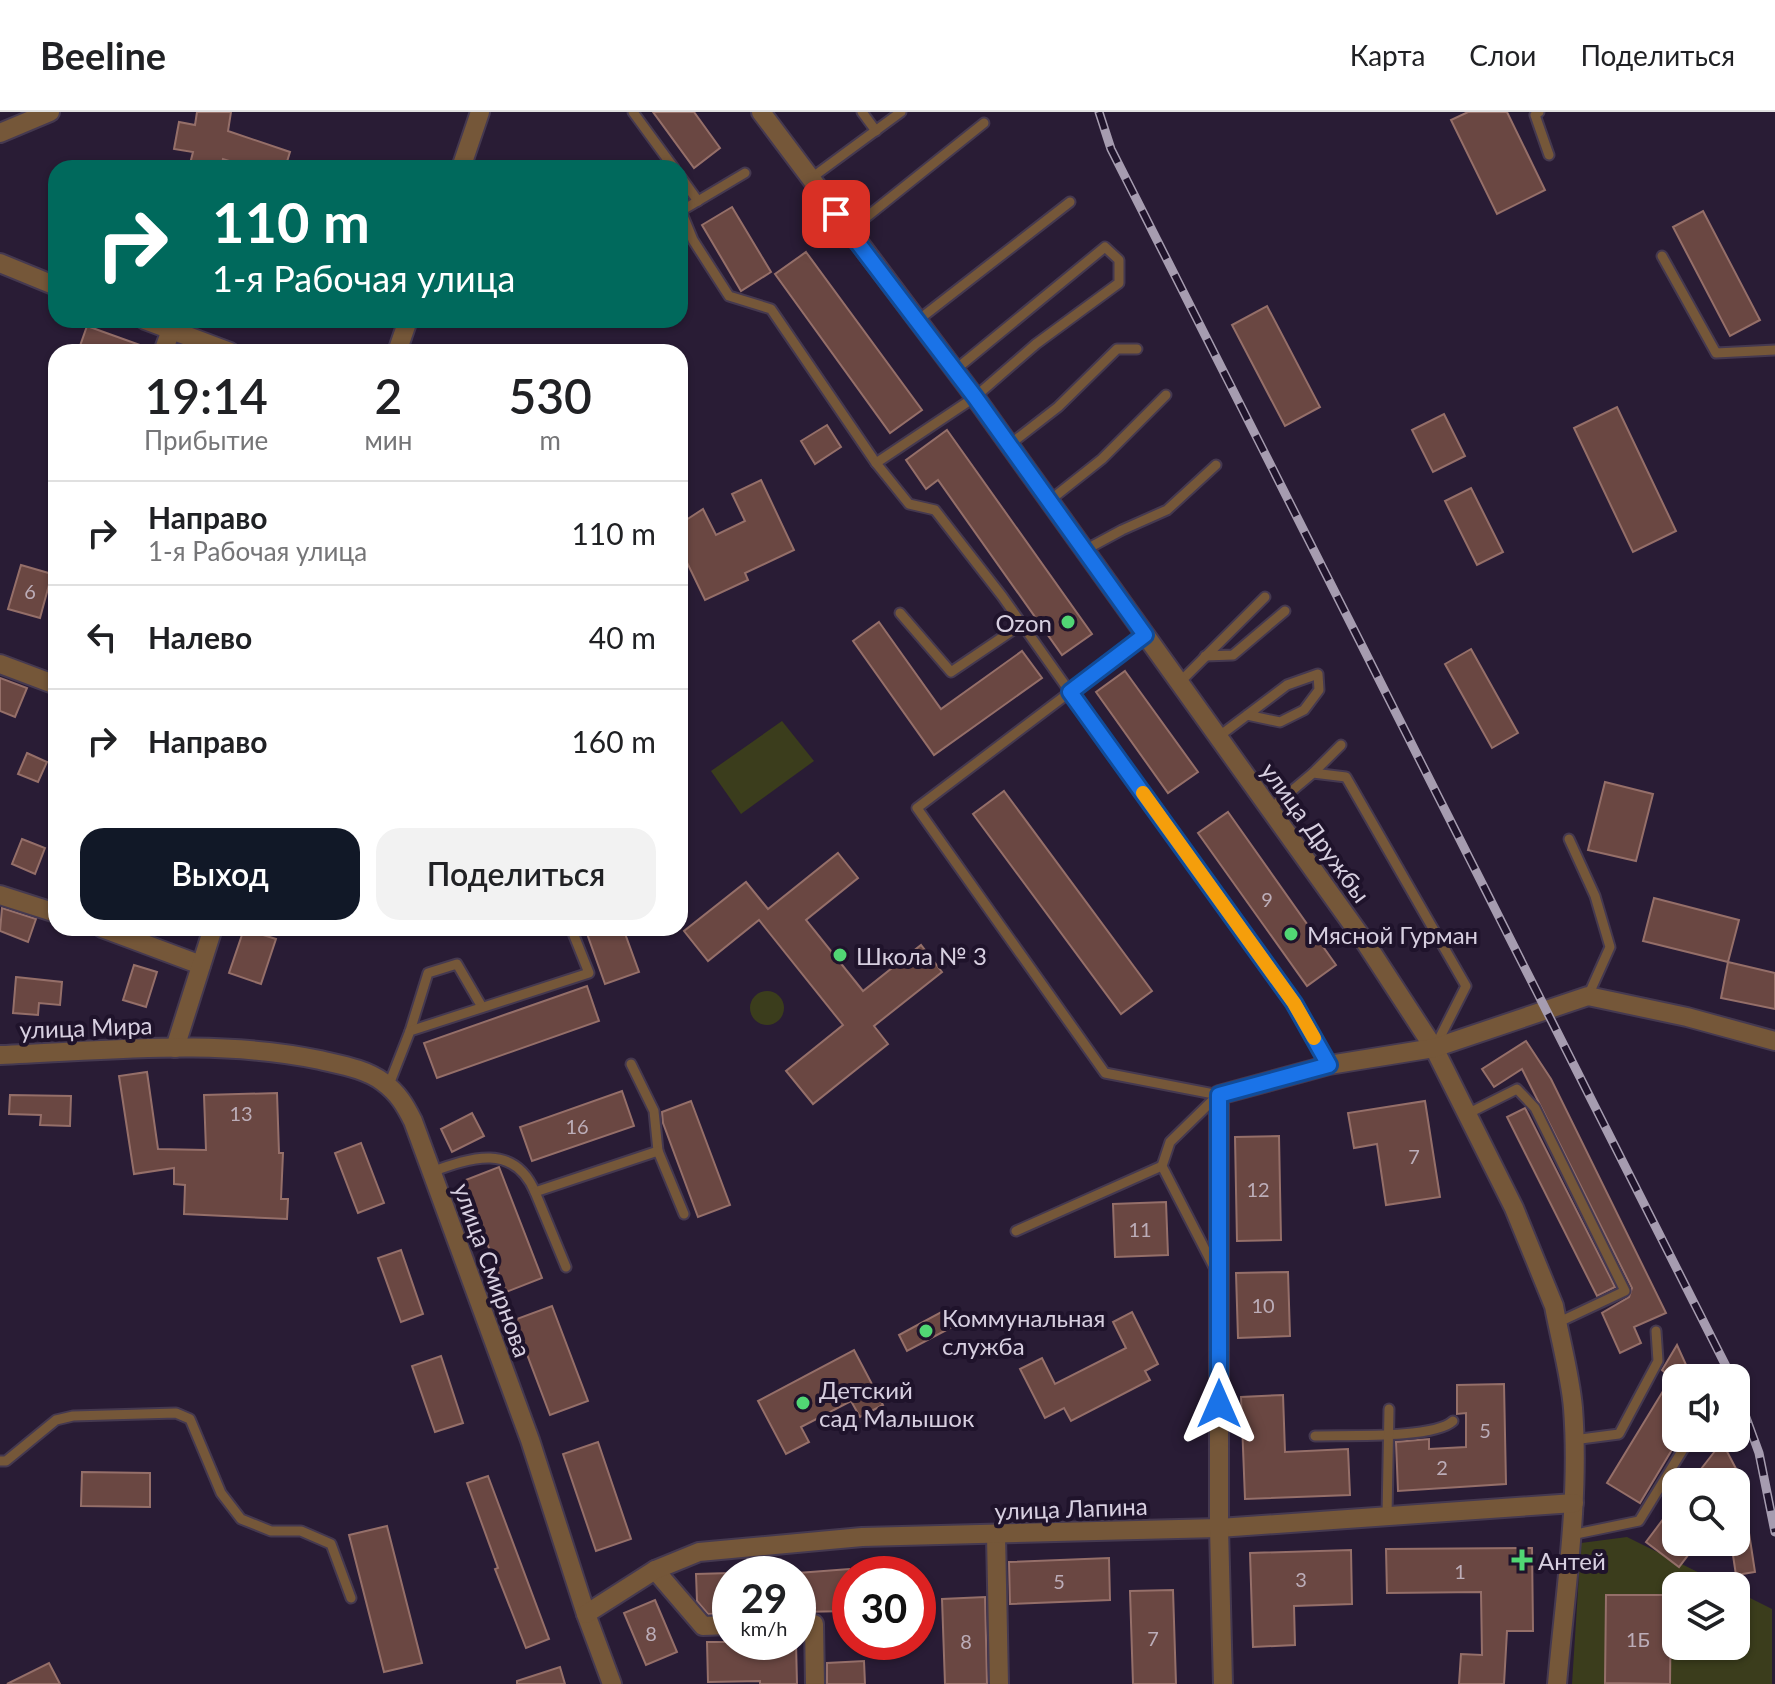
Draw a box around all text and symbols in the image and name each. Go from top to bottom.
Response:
text: Beeline [40,32,166,78]
text: Карта [1350,38,1425,72]
text: Слои [1469,38,1536,72]
text: Поделиться [1580,38,1735,72]
pin [802,180,870,248]
text: 110 m [212,188,370,255]
icon: right [80,192,184,296]
icon: arrive [814,192,858,236]
text: 1-я Рабочая улица [212,256,515,300]
text: 19:14 [144,367,268,424]
text: 2 [374,367,402,424]
text: 530 [508,367,592,424]
text: Прибытие [144,424,268,456]
text: мин [364,424,412,456]
text: m [539,424,561,456]
text: Направо [148,499,268,535]
icon: right [80,511,124,555]
text: 110 m [571,515,656,551]
text: 1-я Рабочая улица [148,535,367,567]
house number: 6 [24,579,36,603]
place label: Ozon [995,608,1052,637]
marker: Ozon [1059,613,1077,631]
icon: left [80,615,124,659]
text: Налево [148,619,252,655]
text: 40 m [589,619,656,655]
icon: right [80,719,124,763]
text: Направо [148,723,268,759]
text: 160 m [571,723,656,759]
street label: улица Дружбы [1256,756,1376,908]
button: Выход [80,828,360,920]
button: Поделиться [376,828,656,920]
house number: 9 [1261,887,1273,911]
place label: Мясной Гурман [1307,920,1478,949]
marker: Мясной Гурман [1282,925,1300,943]
place label: Школа № 3 [856,941,987,970]
marker: Школа № 3 [831,946,849,964]
street label: улица Мира [19,1010,153,1044]
house number: 13 [229,1101,253,1125]
house number: 16 [565,1114,589,1138]
house number: 7 [1408,1144,1420,1168]
house number: 12 [1246,1177,1270,1201]
street label: улица Смирнова [448,1179,538,1361]
house number: 11 [1128,1217,1152,1241]
house number: 10 [1251,1293,1275,1317]
place label: Коммунальная служба [942,1303,1105,1360]
marker: Коммунальная служба [917,1322,935,1340]
position arrow [1177,1362,1261,1446]
map controls [1662,1364,1750,1660]
button: sound [1662,1364,1750,1452]
place label: Детский сад Малышок [819,1375,975,1432]
marker: Детский сад Малышок [794,1394,812,1412]
house number: 5 [1479,1418,1491,1442]
house number: 2 [1436,1455,1448,1479]
button: search [1662,1468,1750,1556]
street label: улица Лапина [994,1491,1148,1525]
place label: Антей [1538,1546,1606,1575]
marker: Антей [1513,1551,1531,1569]
speed limit sign: 30 [832,1556,936,1660]
house number: 1 [1454,1559,1466,1583]
house number: 3 [1295,1567,1307,1591]
house number: 5 [1053,1569,1065,1593]
button: layers [1662,1572,1750,1660]
text: 29 [741,1574,787,1622]
text: km/h [741,1616,787,1640]
house number: 8 [645,1621,657,1645]
house number: 7 [1147,1626,1159,1650]
house number: 1Б [1626,1627,1650,1651]
house number: 8 [960,1629,972,1653]

